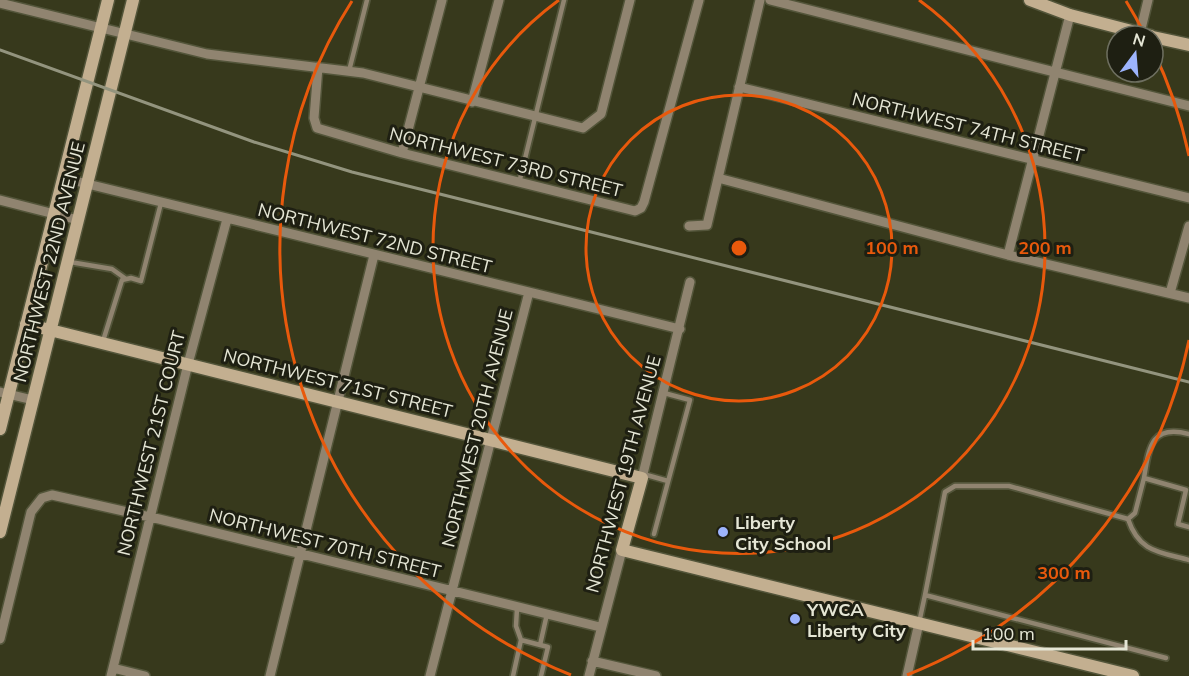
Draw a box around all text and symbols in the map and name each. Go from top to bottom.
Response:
north arrow [1105,24,1165,84]
text: N [1131,28,1148,51]
street label: NORTHWEST 74TH STREET [850,87,1086,167]
street label: NORTHWEST 73RD STREET [387,122,625,202]
street label: NORTHWEST 22ND AVENUE [8,139,90,385]
street label: NORTHWEST 72ND STREET [256,198,494,278]
text: 100 m [865,236,919,259]
text: 200 m [1018,236,1072,259]
centre of rings [729,238,749,258]
street label: NORTHWEST 20TH AVENUE [436,307,518,549]
street label: NORTHWEST 21ST COURT [112,328,190,558]
street label: NORTHWEST 71ST STREET [221,343,455,423]
street label: NORTHWEST 19TH AVENUE [580,353,666,595]
street label: NORTHWEST 70TH STREET [207,503,443,583]
place label: Liberty City School [735,511,831,555]
marker: Liberty City School [716,525,730,539]
text: 300 m [1037,561,1091,584]
place label: YWCA Liberty City [806,598,906,642]
marker: YWCA Liberty City [788,612,802,626]
scale bar [973,613,1126,651]
text: 100 m [982,622,1035,645]

